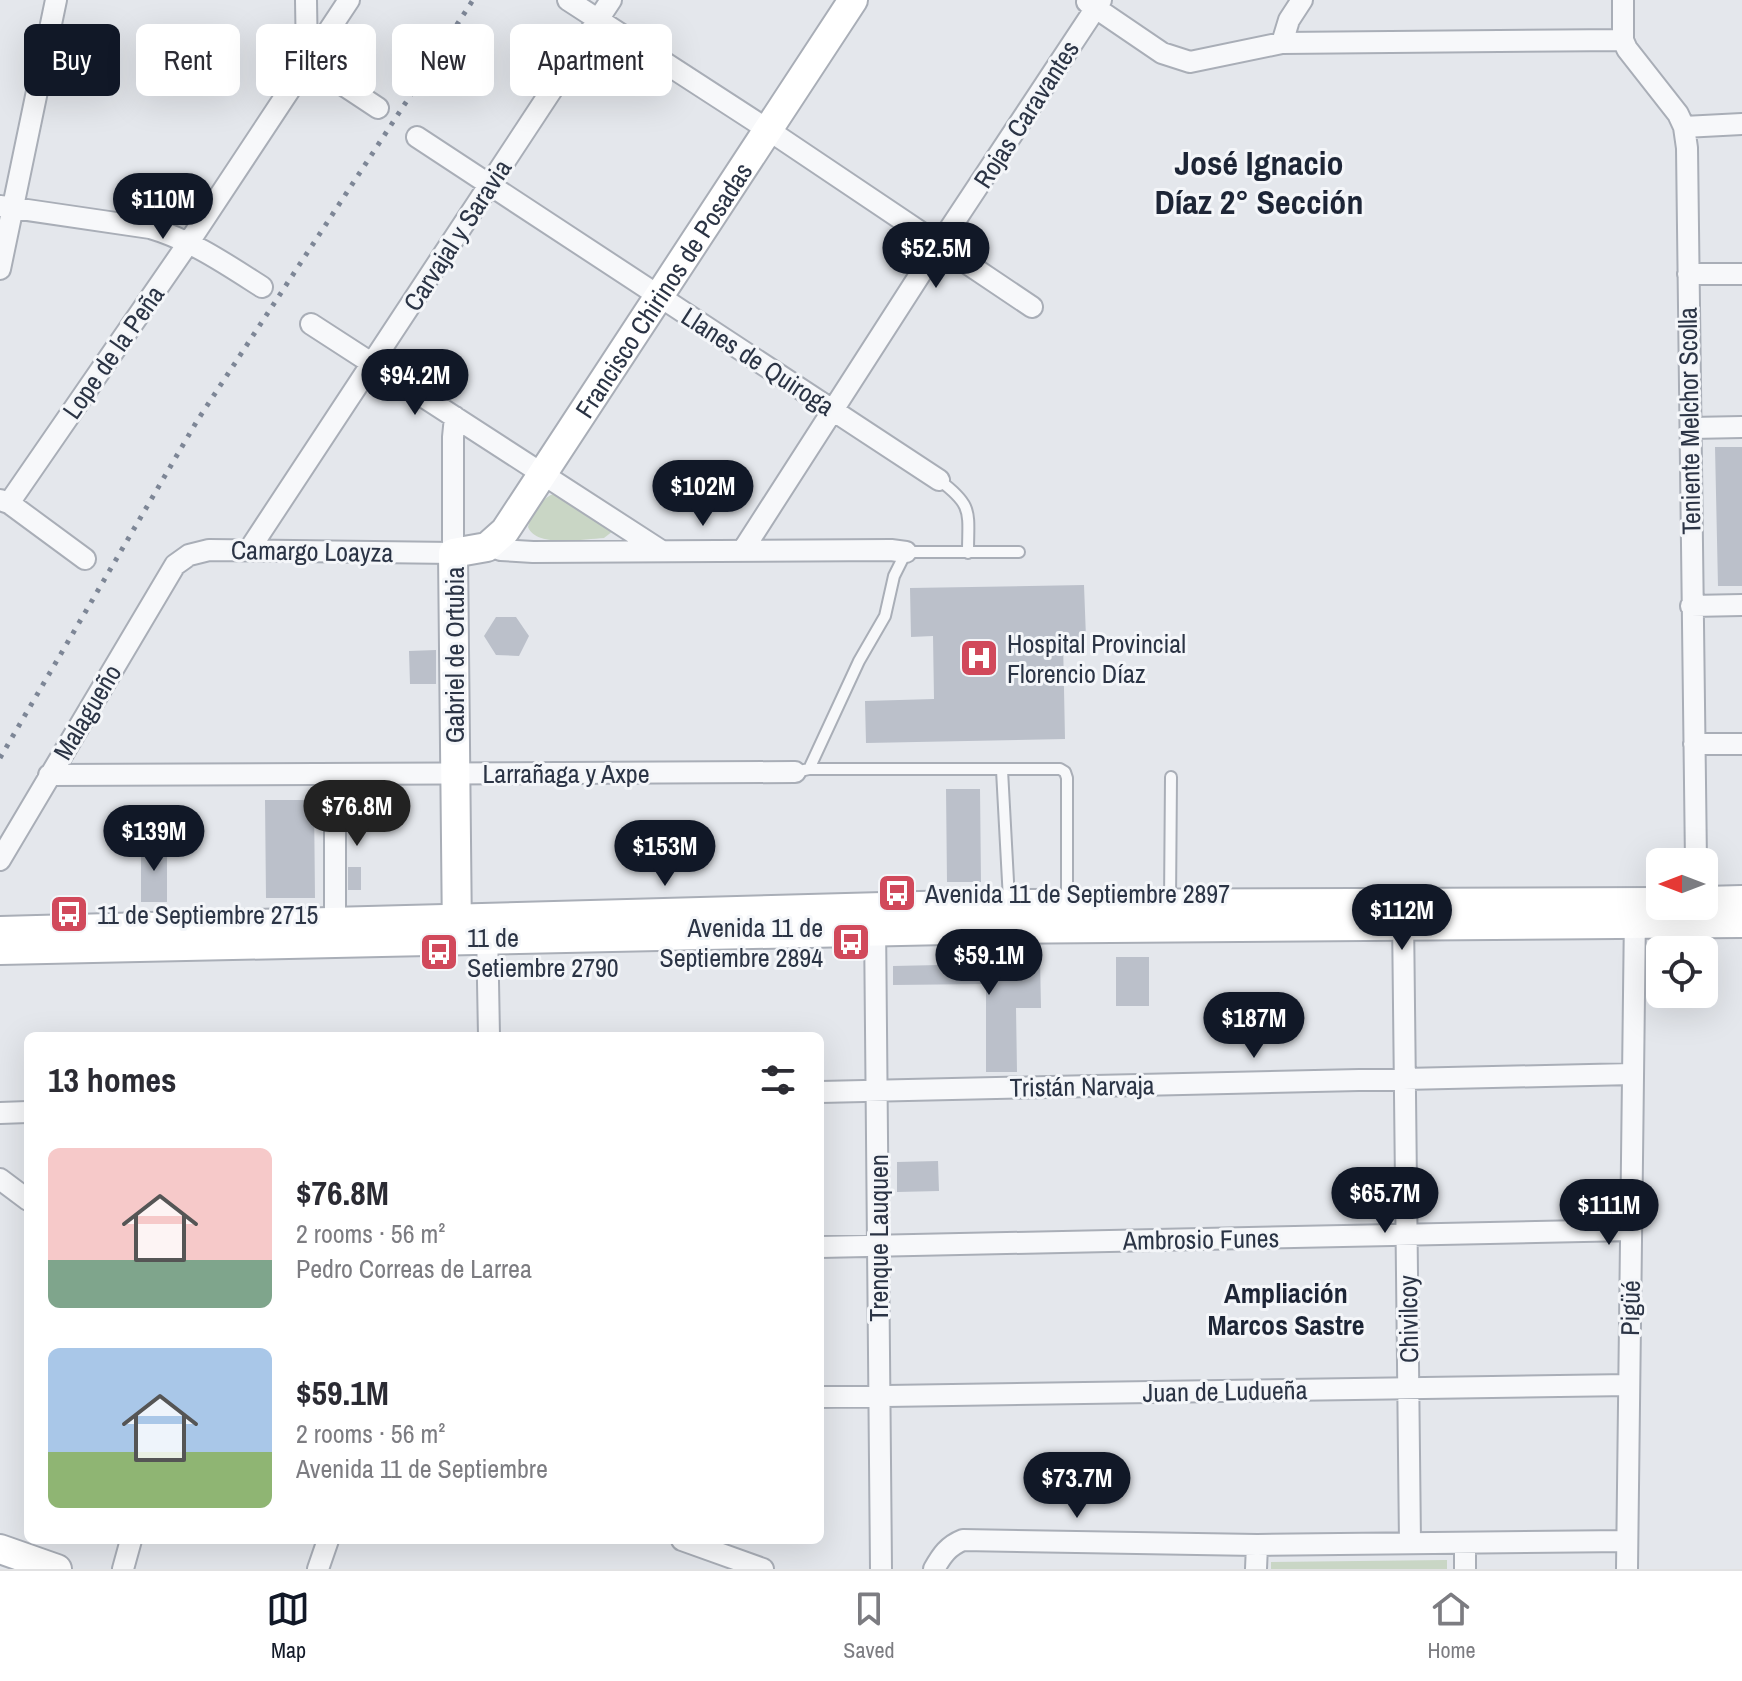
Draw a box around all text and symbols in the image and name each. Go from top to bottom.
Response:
chip: Buy [24,24,120,96]
chip: Rent [136,24,240,96]
chip: Filters [256,24,376,96]
chip: New [392,24,494,96]
chip: Apartment [510,24,672,96]
street label: Rojas Caravantes [965,33,1087,195]
district label: José Ignacio Díaz 2° Sección [1155,140,1363,225]
street label: Carvajal y Saravia [395,152,519,318]
street label: Francisco Chirinos de Posadas [567,155,760,424]
pin: $110M [107,173,219,241]
text: $110M [131,181,195,216]
pin: $52.5M [871,222,1001,290]
text: $52.5M [900,230,972,265]
street label: Lope de la Peña [54,278,172,426]
street label: Llanes de Quiroga [675,299,841,424]
street label: Teniente Melchor Scolla [1670,307,1708,535]
pin: $94.2M [350,349,480,417]
text: $94.2M [379,357,451,392]
pin: $102M [647,460,759,528]
text: $102M [670,468,736,503]
street label: Camargo Loayza [231,532,394,570]
street label: Gabriel de Ortubia [437,567,472,743]
place label: Hospital Provincial Florencio Díaz [1007,626,1186,691]
hospital icon: Hospital Provincial Florencio Díaz [958,637,1000,679]
street label: Malagueño [45,658,129,766]
street label: Larrañaga y Axpe [482,756,650,791]
pin: $76.8M [292,780,422,848]
text: $76.8M [321,788,393,823]
pin: $139M [98,805,210,873]
text: $139M [121,813,187,848]
pin: $153M [609,820,721,888]
text: $153M [632,828,698,863]
north arrow [1646,848,1718,920]
map controls [1646,848,1718,1008]
bus stop icon: Avenida 11 de Septiembre 2897 [876,872,918,914]
place label: Avenida 11 de Septiembre 2897 [924,876,1230,911]
pin: $112M [1346,884,1458,952]
text: $112M [1370,892,1434,927]
bus stop icon: 11 de Septiembre 2715 [48,893,90,935]
place label: 11 de Septiembre 2715 [97,897,318,932]
place label: Avenida 11 de Septiembre 2894 [659,910,823,975]
place label: 11 de Setiembre 2790 [467,920,619,985]
bus stop icon: Avenida 11 de Septiembre 2894 [830,921,872,963]
pin: $59.1M [924,929,1054,997]
bus stop icon: 11 de Setiembre 2790 [418,931,460,973]
button: locate [1646,936,1718,1008]
text: $59.1M [953,937,1025,972]
pin: $187M [1198,992,1310,1060]
text: $187M [1221,1000,1287,1035]
text: 13 homes [48,1057,177,1103]
icon: filters [756,1058,800,1102]
street label: Tristán Narvaja [1009,1067,1155,1105]
street label: Trenque Lauquen [861,1154,896,1322]
pin: $65.7M [1320,1167,1450,1235]
text: $76.8M [296,1170,389,1216]
text: $65.7M [1349,1175,1421,1210]
pin: $111M [1553,1179,1665,1247]
icon: home [112,1180,208,1276]
text: $111M [1578,1187,1640,1222]
text: 2 rooms · 56 m² [296,1216,445,1251]
street label: Ambrosio Funes [1121,1220,1280,1258]
text: Pedro Correas de Larrea [296,1251,532,1286]
district label: Ampliación Marcos Sastre [1208,1274,1364,1344]
street label: Chivilcoy [1390,1275,1426,1363]
street label: Pigüé [1612,1280,1648,1336]
text: $59.1M [296,1370,389,1416]
street label: Juan de Ludueña [1142,1372,1308,1410]
icon: home [112,1380,208,1476]
text: 2 rooms · 56 m² [296,1416,445,1451]
text: Avenida 11 de Septiembre [296,1451,548,1486]
pin: $73.7M [1012,1452,1142,1520]
text: $73.7M [1041,1460,1113,1495]
tab: Map [266,1587,310,1665]
tab: Saved [843,1587,895,1665]
tab: Home [1427,1587,1476,1665]

